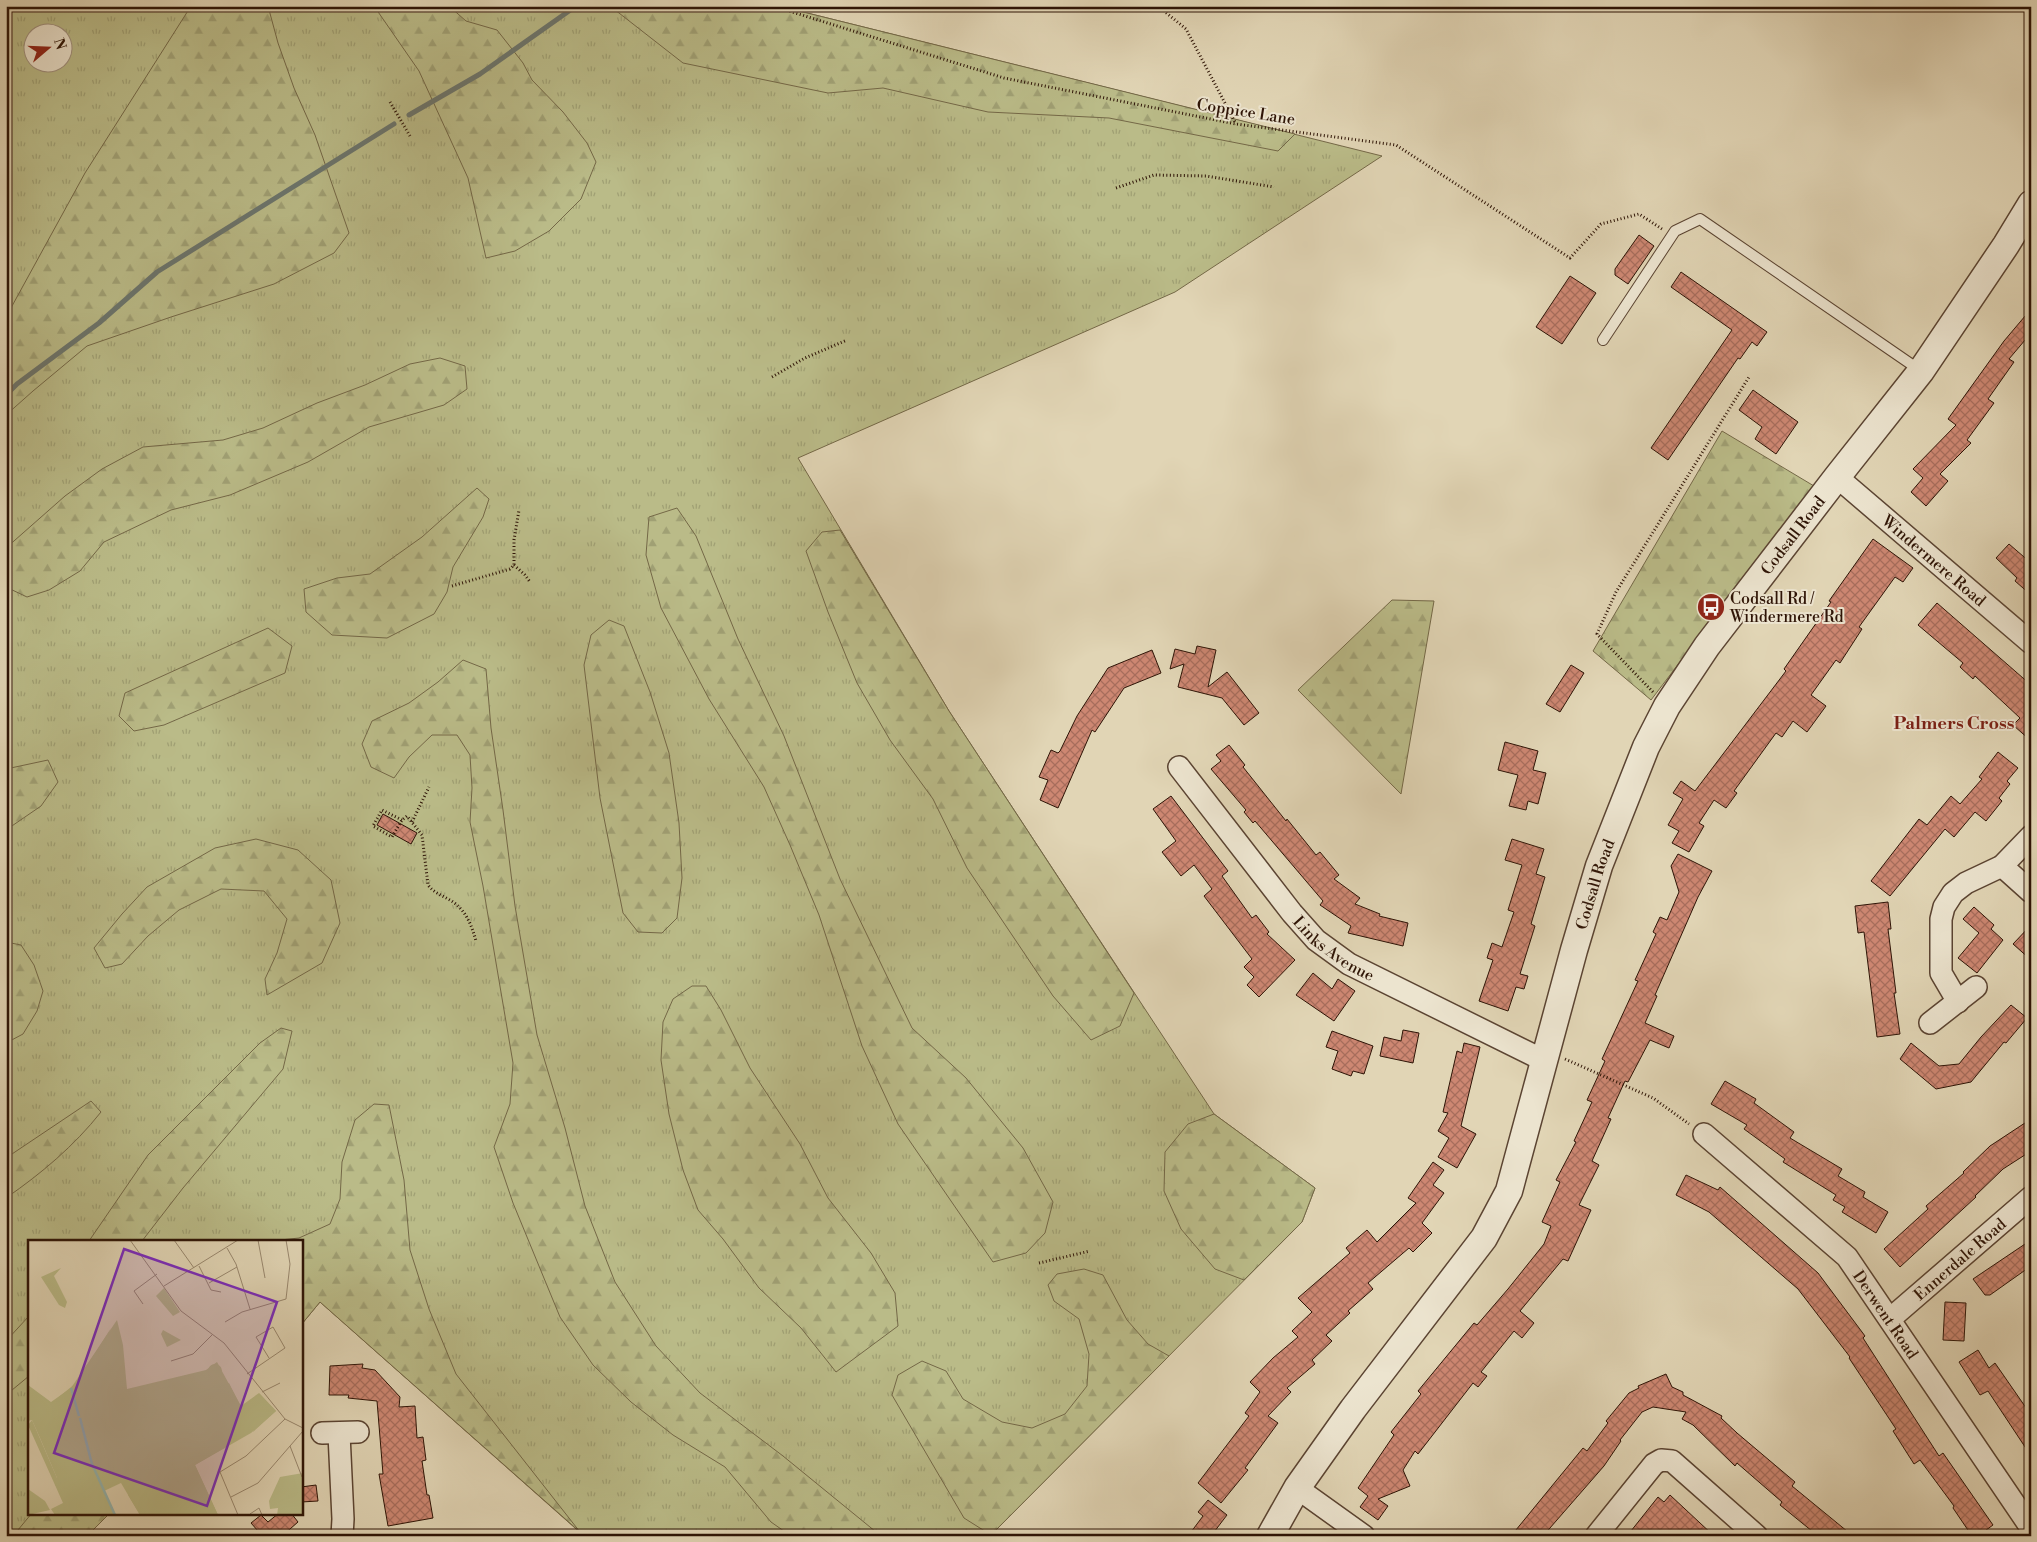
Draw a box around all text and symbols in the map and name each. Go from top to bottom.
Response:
north arrow [22,22,72,72]
text: N [49,36,70,52]
street label: Coppice Lane [1195,94,1297,130]
street label: Codsall Road [1757,492,1830,579]
street label: Windermere Road [1877,510,1990,611]
place label: Codsall Rd / Windermere Rd [1729,589,1844,627]
bus stop icon: Codsall Rd / Windermere Rd [1696,592,1726,622]
district label: Palmers Cross [1893,712,2015,735]
street label: Codsall Road [1572,836,1620,932]
street label: Links Avenue [1288,912,1377,986]
street label: Ennerdale Road [1910,1214,2010,1305]
inset map [28,1240,302,1514]
street label: Derwent Road [1848,1267,1922,1363]

